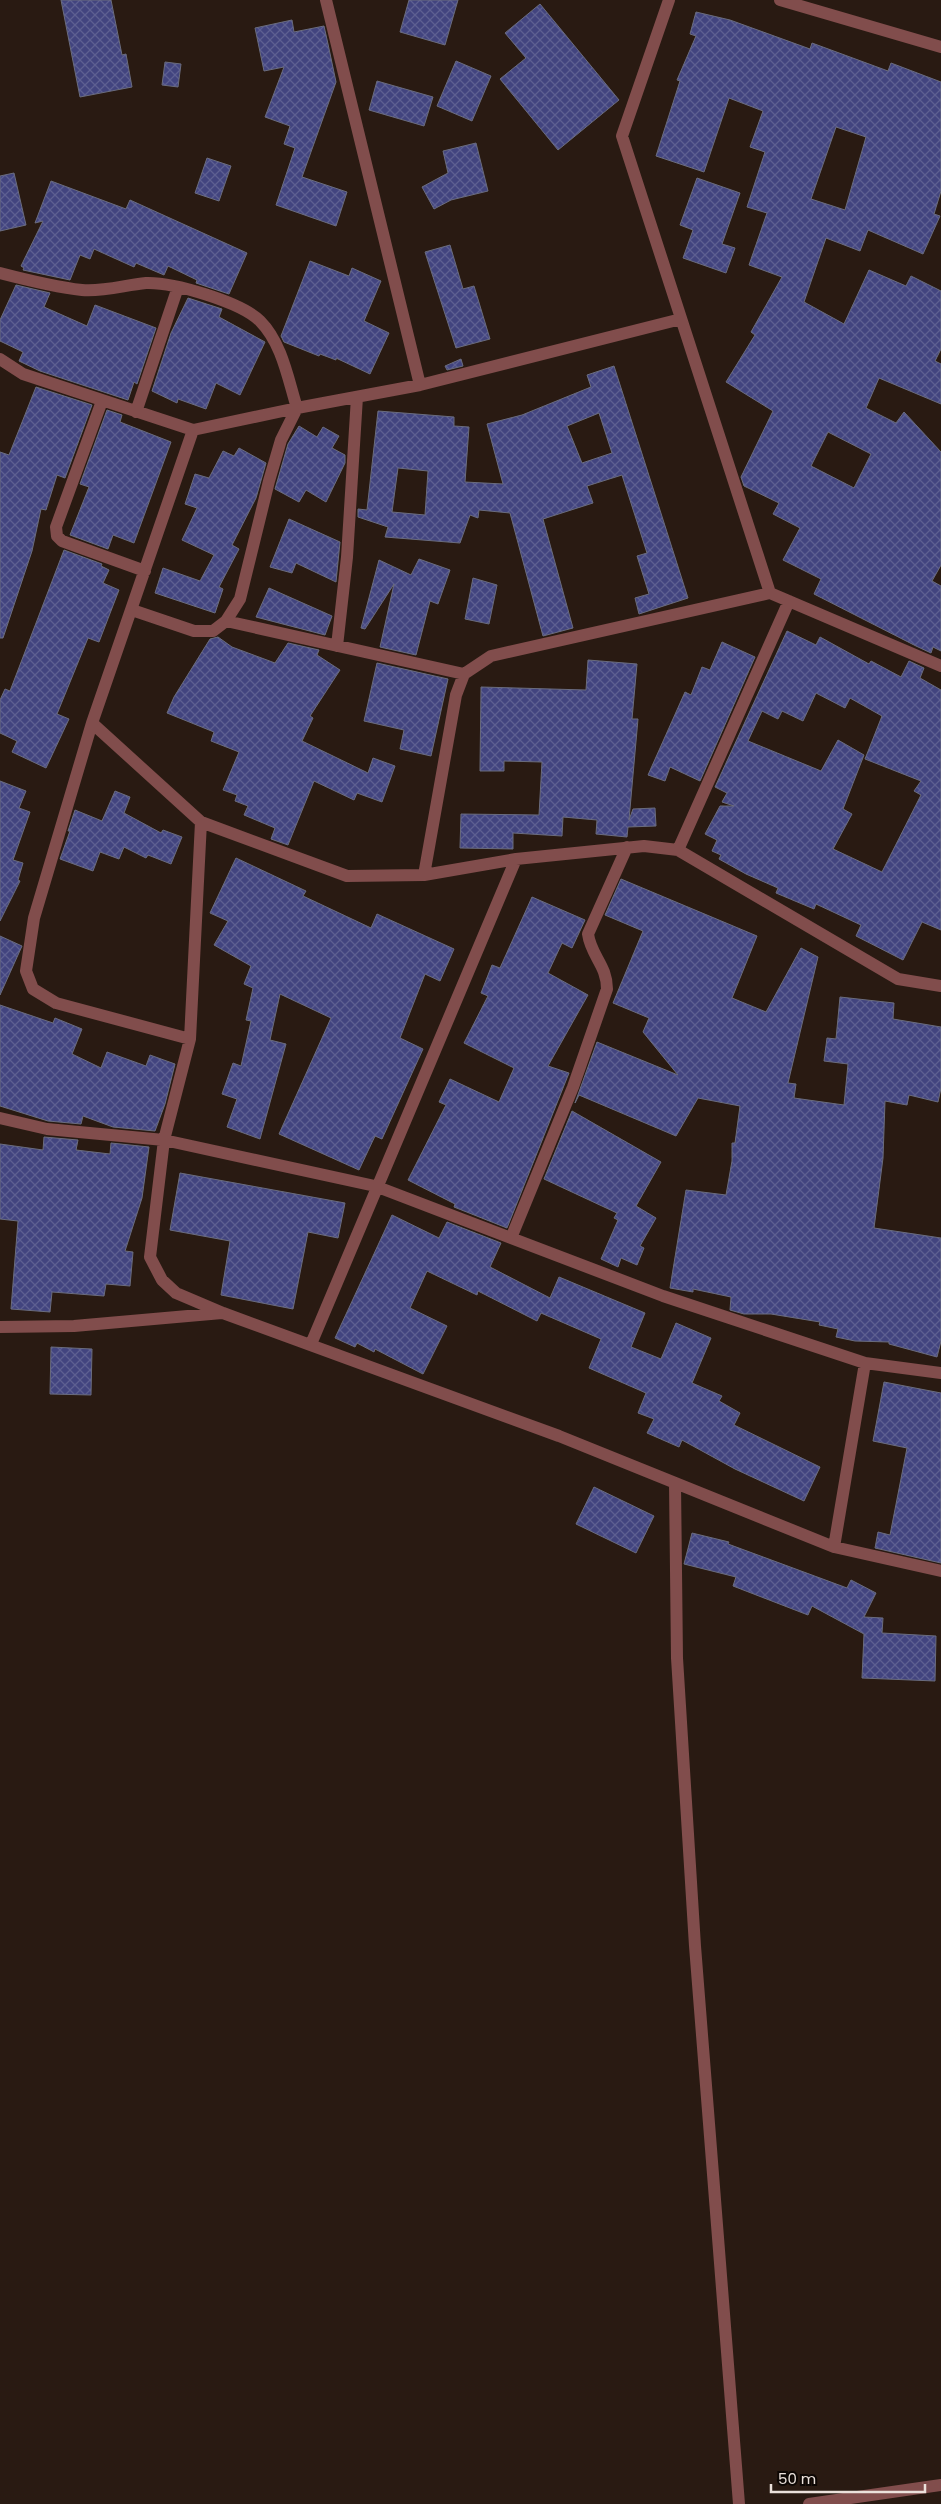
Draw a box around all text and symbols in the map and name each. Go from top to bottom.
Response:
scale bar [771,2462,925,2494]
text: 50 m [778,2468,816,2489]

